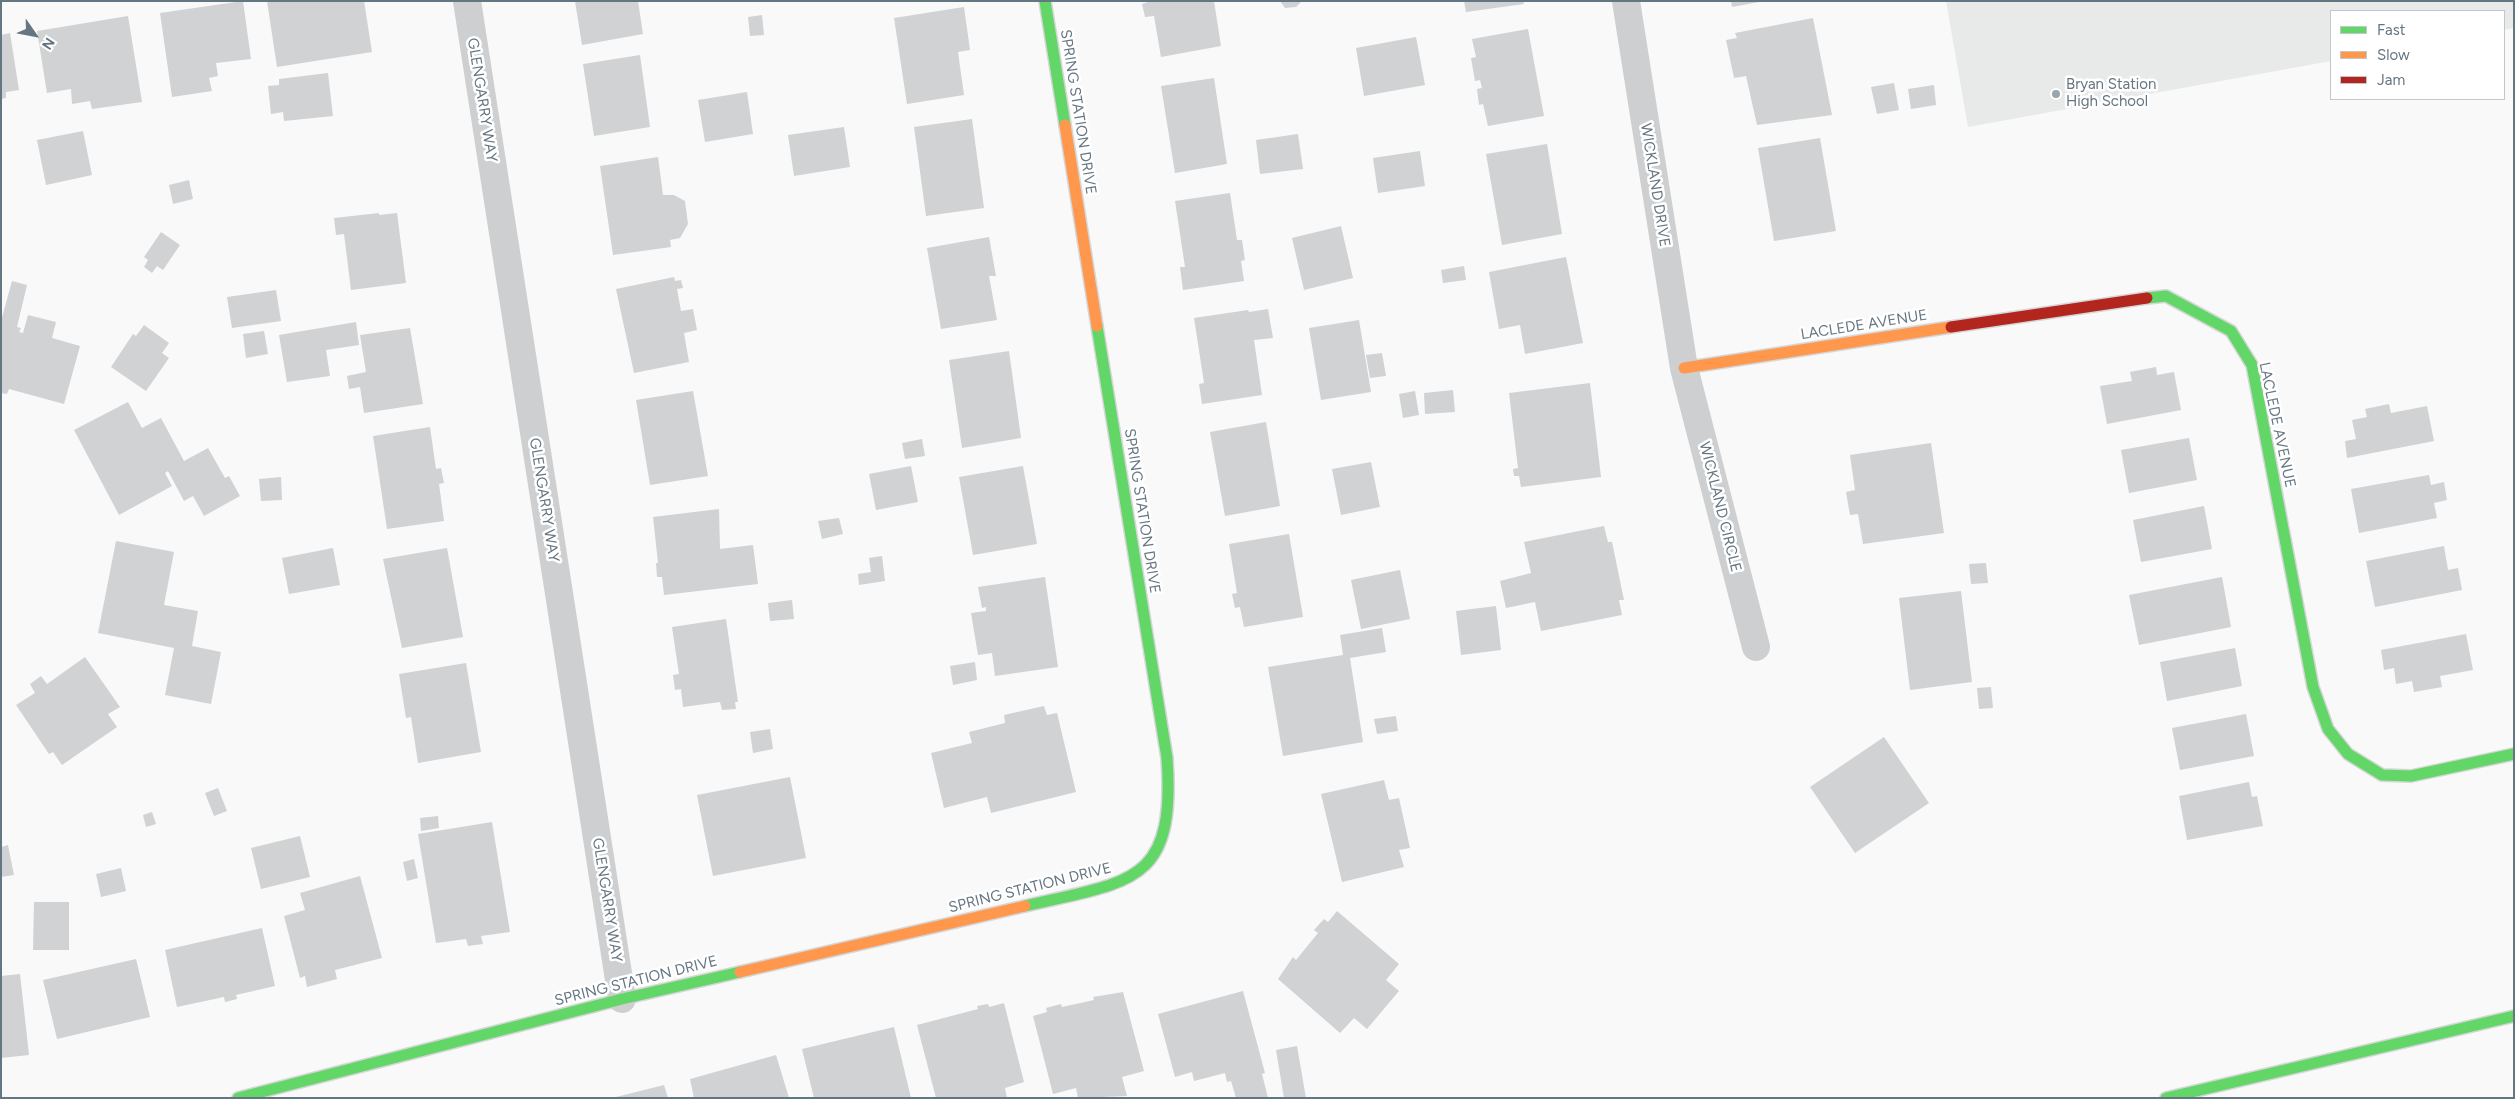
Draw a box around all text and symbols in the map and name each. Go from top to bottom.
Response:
north arrow [10,10,60,60]
legend [2330,10,2505,100]
text: Fast [2377,21,2405,39]
street label: SPRING STATION DRIVE [1056,28,1100,196]
text: N [38,34,58,53]
street label: GLENGARRY WAY [463,37,501,163]
text: Slow [2377,46,2410,64]
text: Jam [2377,71,2405,89]
place label: Bryan Station High School [2066,76,2156,111]
marker: Bryan Station High School [2050,88,2062,100]
street label: WICKLAND DRIVE [1636,122,1674,248]
street label: LACLEDE AVENUE [1799,306,1929,344]
street label: LACLEDE AVENUE [2255,361,2299,489]
street label: SPRING STATION DRIVE [1120,427,1164,595]
street label: GLENGARRY WAY [525,437,563,563]
street label: WICKLAND CIRCLE [1695,440,1745,574]
street label: GLENGARRY WAY [588,837,626,963]
street label: SPRING STATION DRIVE [947,859,1113,917]
street label: SPRING STATION DRIVE [553,952,719,1010]

